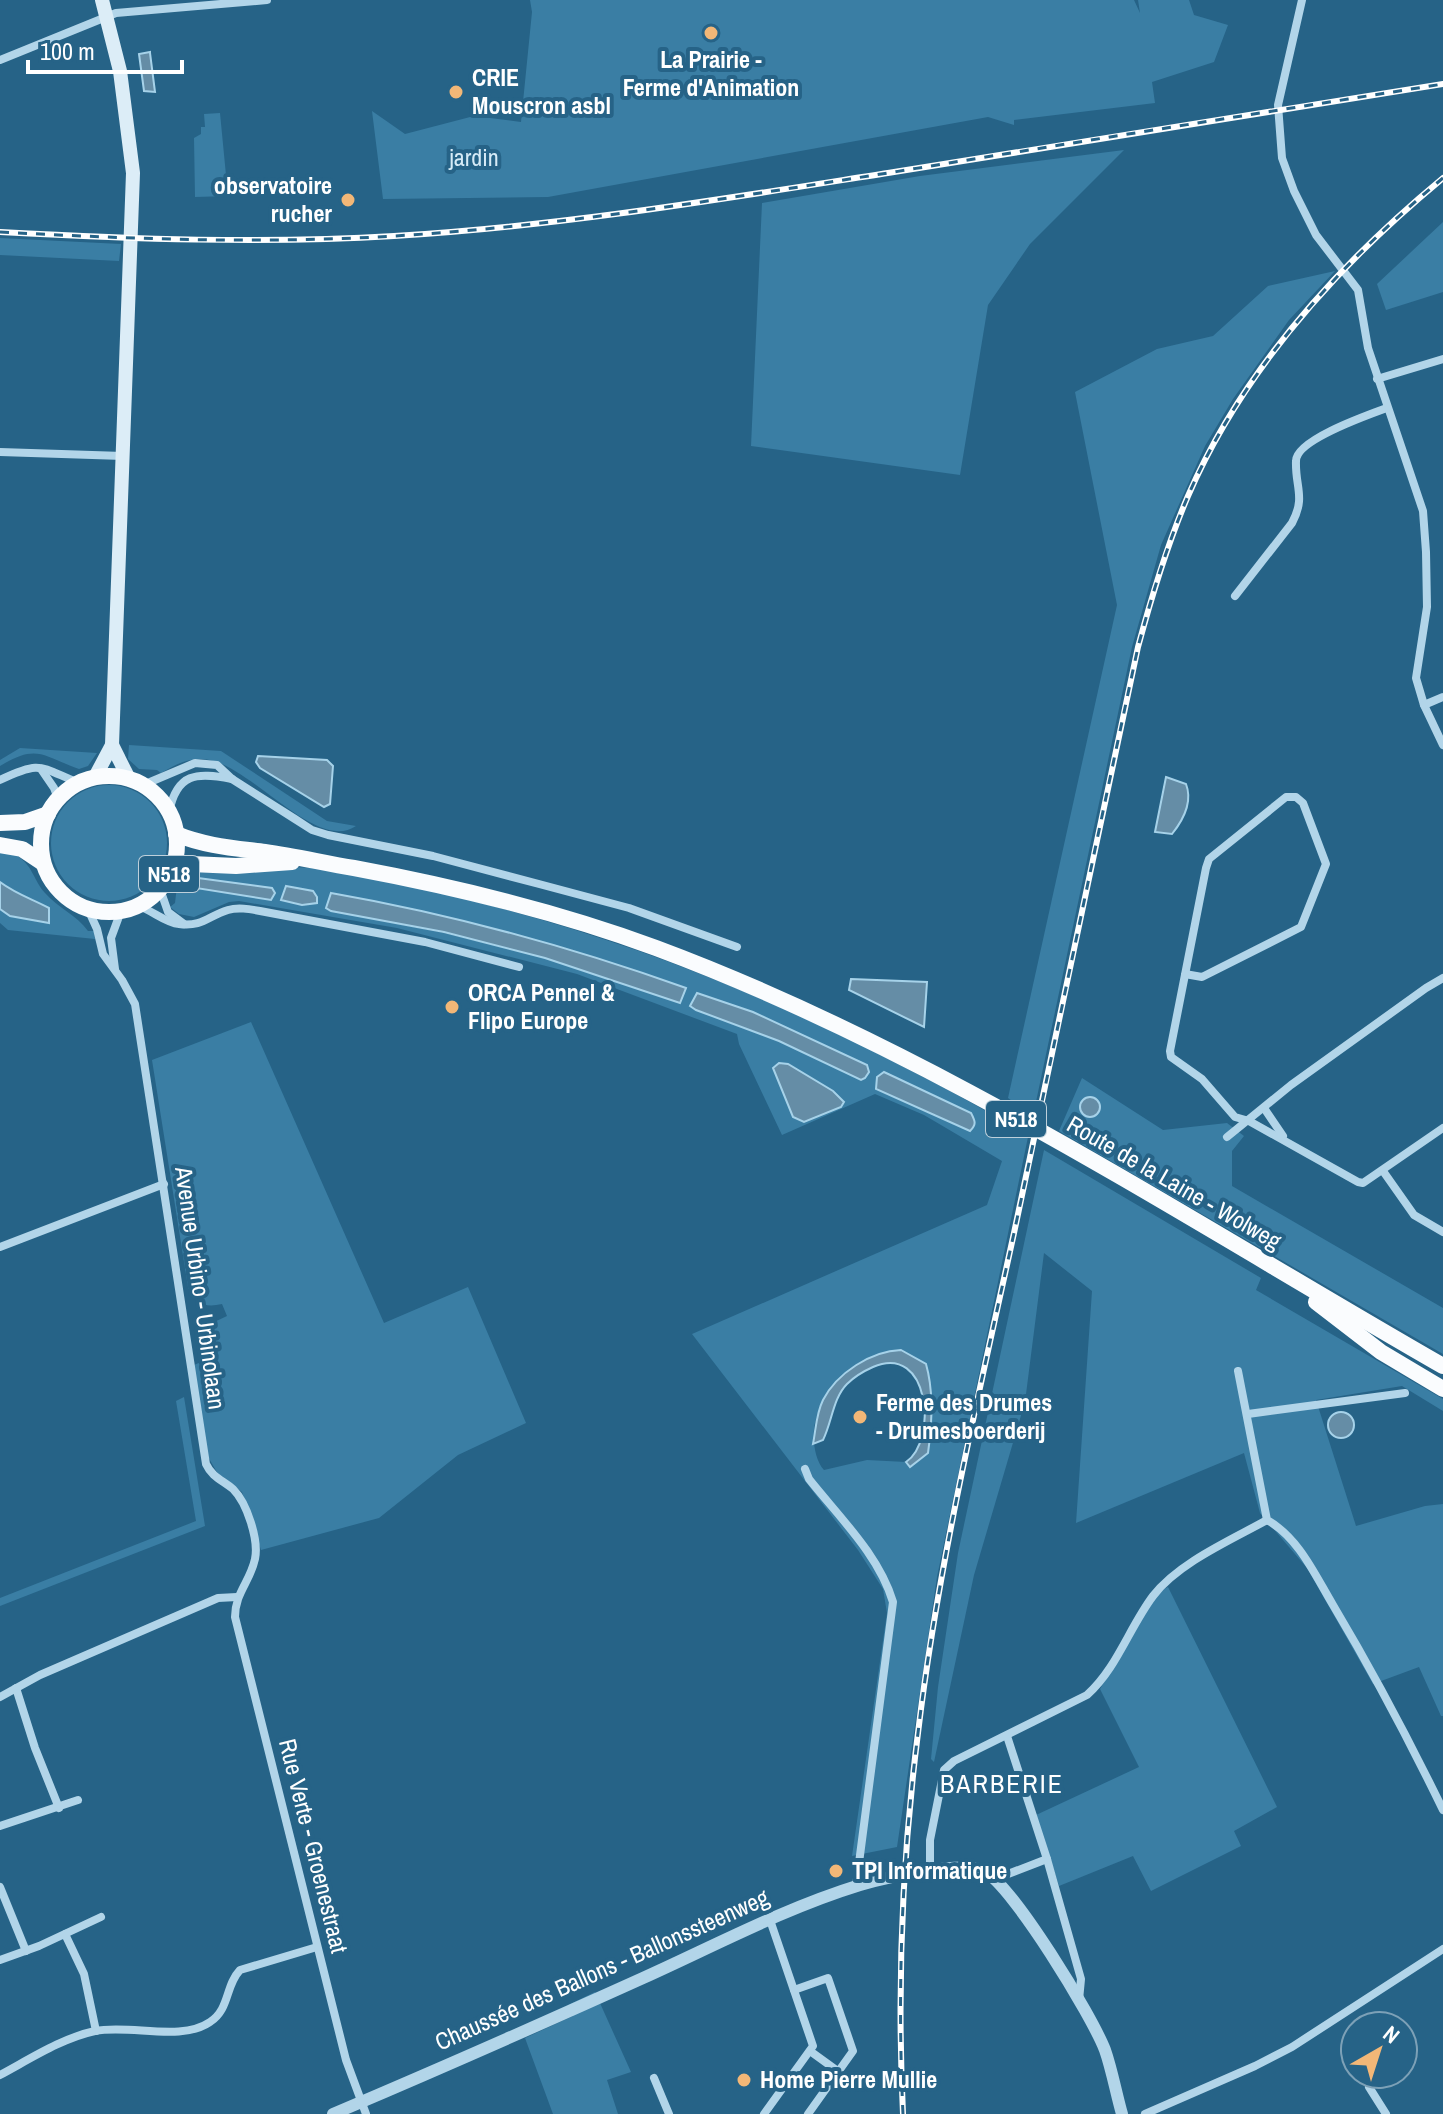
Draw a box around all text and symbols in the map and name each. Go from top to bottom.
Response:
scale bar [28,24,182,74]
marker: La Prairie - Ferme d'Animation [702,24,720,42]
text: 100 m [40,35,95,67]
place label: La Prairie - Ferme d'Animation [623,43,799,103]
place label: CRIE Mouscron asbl [472,61,611,121]
marker: CRIE Mouscron asbl [447,83,465,101]
park label: jardin [448,141,499,173]
place label: observatoire rucher [214,169,332,229]
marker: observatoire rucher [339,191,357,209]
road number: N518 [139,856,199,892]
place label: ORCA Pennel & Flipo Europe [468,976,615,1036]
marker: ORCA Pennel & Flipo Europe [443,998,461,1016]
road number: N518 [986,1101,1046,1137]
street label: Route de la Laine - Wolweg [1061,1108,1288,1257]
street label: Avenue Urbino - Urbinolaan [168,1163,234,1411]
place label: Ferme des Drumes - Drumesboerderij [876,1386,1052,1446]
marker: Ferme des Drumes - Drumesboerderij [851,1408,869,1426]
street label: Rue Verte - Groenestraat [272,1735,356,1957]
district label: BARBERIE [940,1766,1064,1801]
place label: TPI Informatique [852,1854,1007,1886]
marker: TPI Informatique [827,1862,845,1880]
street label: Chaussée des Ballons - Ballonssteenweg [430,1881,774,2057]
north arrow [1339,2010,1419,2090]
text: N [1377,2019,1406,2050]
place label: Home Pierre Mullie [760,2063,937,2095]
marker: Home Pierre Mullie [735,2071,753,2089]

